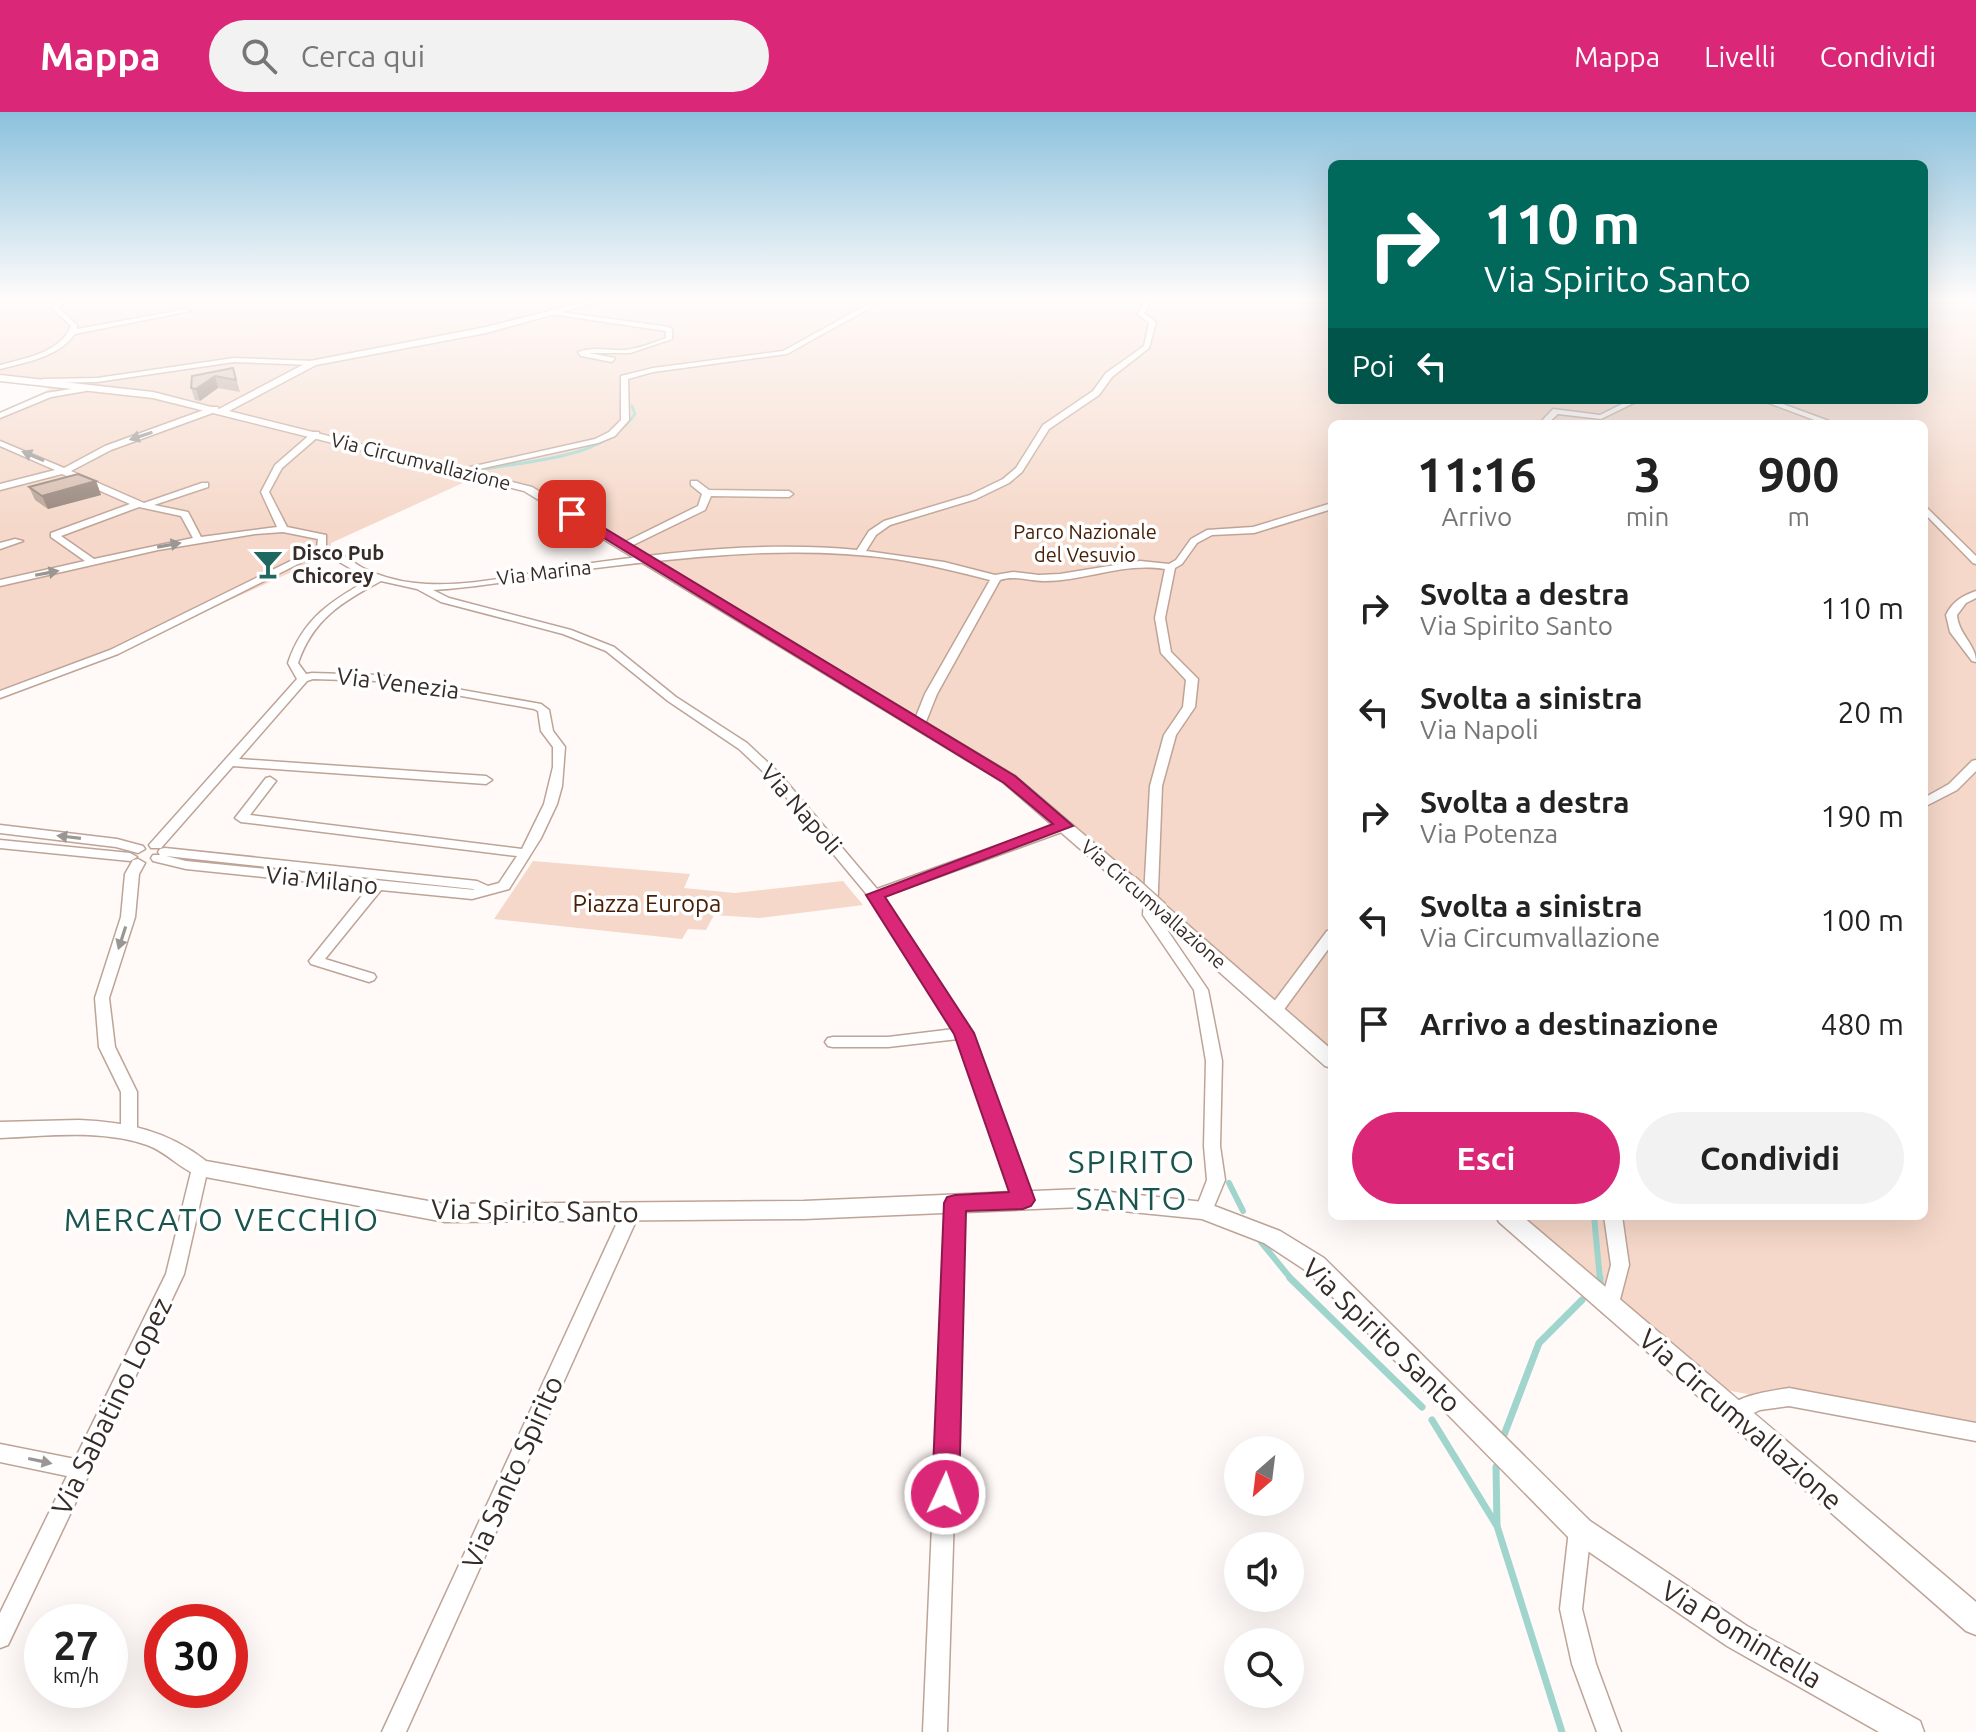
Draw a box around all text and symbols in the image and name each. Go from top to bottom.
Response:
search box [209,20,769,92]
icon: search [237,34,281,78]
text: Mappa [40,35,161,77]
text: Cerca qui [301,39,425,73]
text: Mappa [1574,41,1660,72]
text: Livelli [1704,41,1776,72]
text: Condividi [1820,41,1936,72]
icon: right [1352,192,1456,296]
text: 110 m [1484,192,1640,255]
text: Via Spirito Santo [1484,258,1751,299]
icon: left [1410,344,1454,388]
text: Poi [1352,349,1394,383]
street label: Via Circumvallazione [329,427,513,495]
one-way arrow [129,430,153,442]
text: 11:16 [1417,447,1537,501]
text: 3 [1634,447,1661,501]
text: 900 [1758,447,1839,501]
one-way arrow [22,449,45,462]
pin [538,480,606,548]
icon: arrive [550,492,594,536]
text: Arrivo [1441,502,1512,531]
text: min [1626,502,1669,531]
text: m [1787,502,1810,531]
park label: Parco Nazionale del Vesuvio [1013,520,1157,566]
one-way arrow [157,538,182,550]
place label: Disco Pub Chicorey [292,541,384,587]
bar icon: Disco Pub Chicorey [251,547,285,581]
street label: Via Marina [496,555,592,589]
one-way arrow [34,566,59,578]
text: Svolta a destra [1420,577,1629,611]
icon: right [1352,586,1396,630]
text: 110 m [1820,591,1904,625]
text: Via Spirito Santo [1420,611,1613,640]
street label: Via Venezia [335,662,461,704]
text: Svolta a sinistra [1420,681,1643,715]
icon: left [1352,690,1396,734]
text: 20 m [1837,695,1904,729]
text: Via Napoli [1420,715,1538,744]
street label: Via Napoli [755,759,847,859]
text: Svolta a destra [1420,785,1629,819]
icon: right [1352,794,1396,838]
text: 190 m [1820,799,1904,833]
text: Via Potenza [1420,819,1558,848]
one-way arrow [56,831,81,844]
street label: Via Circumvallazione [1077,835,1231,973]
street label: Via Milano [265,861,379,899]
text: Svolta a sinistra [1420,889,1643,923]
park label: Piazza Europa [573,890,721,917]
icon: left [1352,898,1396,942]
text: 100 m [1820,903,1904,937]
text: Via Circumvallazione [1420,923,1660,952]
one-way arrow [115,927,127,951]
icon: arrive [1352,1002,1396,1046]
text: Arrivo a destinazione [1420,1007,1718,1041]
text: 480 m [1820,1007,1904,1041]
button: Esci [1352,1112,1620,1204]
button: Condividi [1636,1112,1904,1204]
district label: SPIRITO SANTO [1068,1143,1196,1216]
street label: Via Spirito Santo [431,1193,639,1227]
district label: MERCATO VECCHIO [64,1201,380,1237]
street label: Via Spirito Santo [1297,1252,1467,1418]
street label: Via Sabatino Lopez [45,1292,177,1520]
street label: Via Circumvallazione [1633,1322,1849,1516]
street label: Via Santo Spirito [456,1371,568,1573]
north arrow [1224,1436,1304,1516]
map controls [1224,1436,1304,1708]
position arrow [903,1452,987,1536]
one-way arrow [28,1455,53,1468]
button: sound [1224,1532,1304,1612]
street label: Via Pomintella [1656,1574,1828,1694]
speed limit sign: 30 [144,1604,248,1708]
text: 27 [53,1623,99,1668]
button: search [1224,1628,1304,1708]
text: km/h [53,1664,99,1687]

